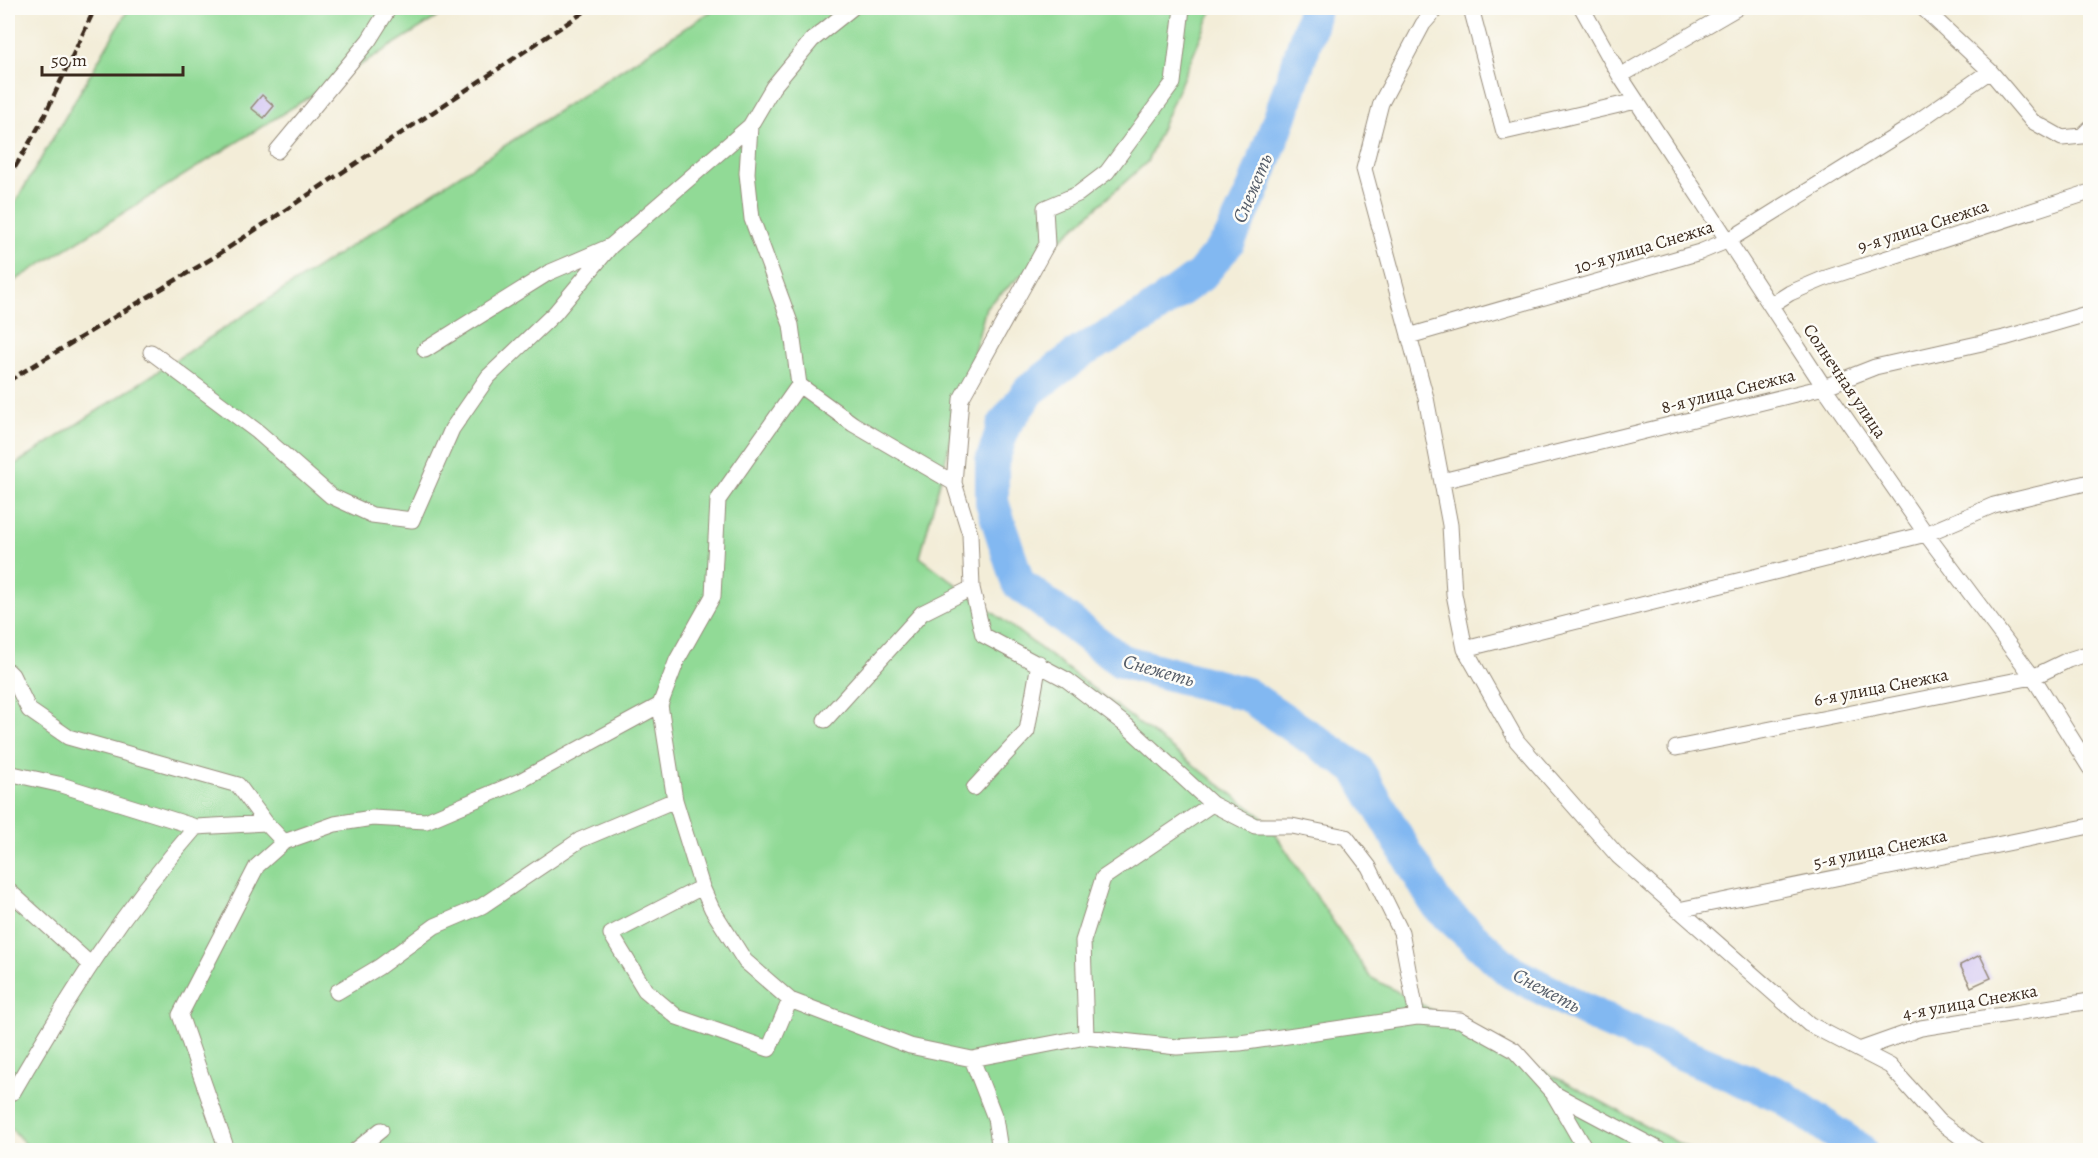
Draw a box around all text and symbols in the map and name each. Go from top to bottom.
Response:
scale bar [42,39,183,77]
text: 50 m [51,48,87,72]
water label: Снежеть [1226,149,1279,227]
street label: 9-я улица Снежка [1854,193,1992,259]
street label: 10-я улица Снежка [1572,214,1717,280]
street label: Солнечная улица [1798,319,1893,444]
street label: 8-я улица Снежка [1659,363,1798,419]
water label: Снежеть [1120,647,1198,694]
street label: 6-я улица Снежка [1812,662,1951,712]
street label: 5-я улица Снежка [1811,823,1950,875]
water label: Снежеть [1508,961,1585,1019]
street label: 4-я улица Снежка [1901,978,2040,1026]

